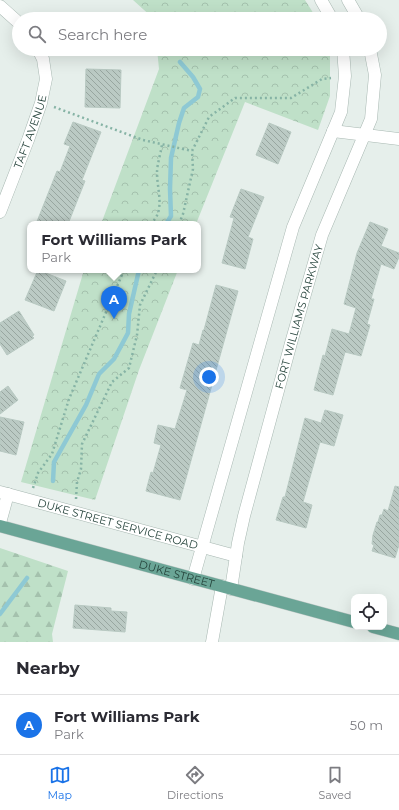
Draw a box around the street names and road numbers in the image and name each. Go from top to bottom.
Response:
street label: TAFT AVENUE [11,93,50,170]
street label: FORT WILLIAMS PARKWAY [272,243,326,391]
street label: DUKE STREET SERVICE ROAD [36,495,200,552]
street label: DUKE STREET [137,557,217,591]

